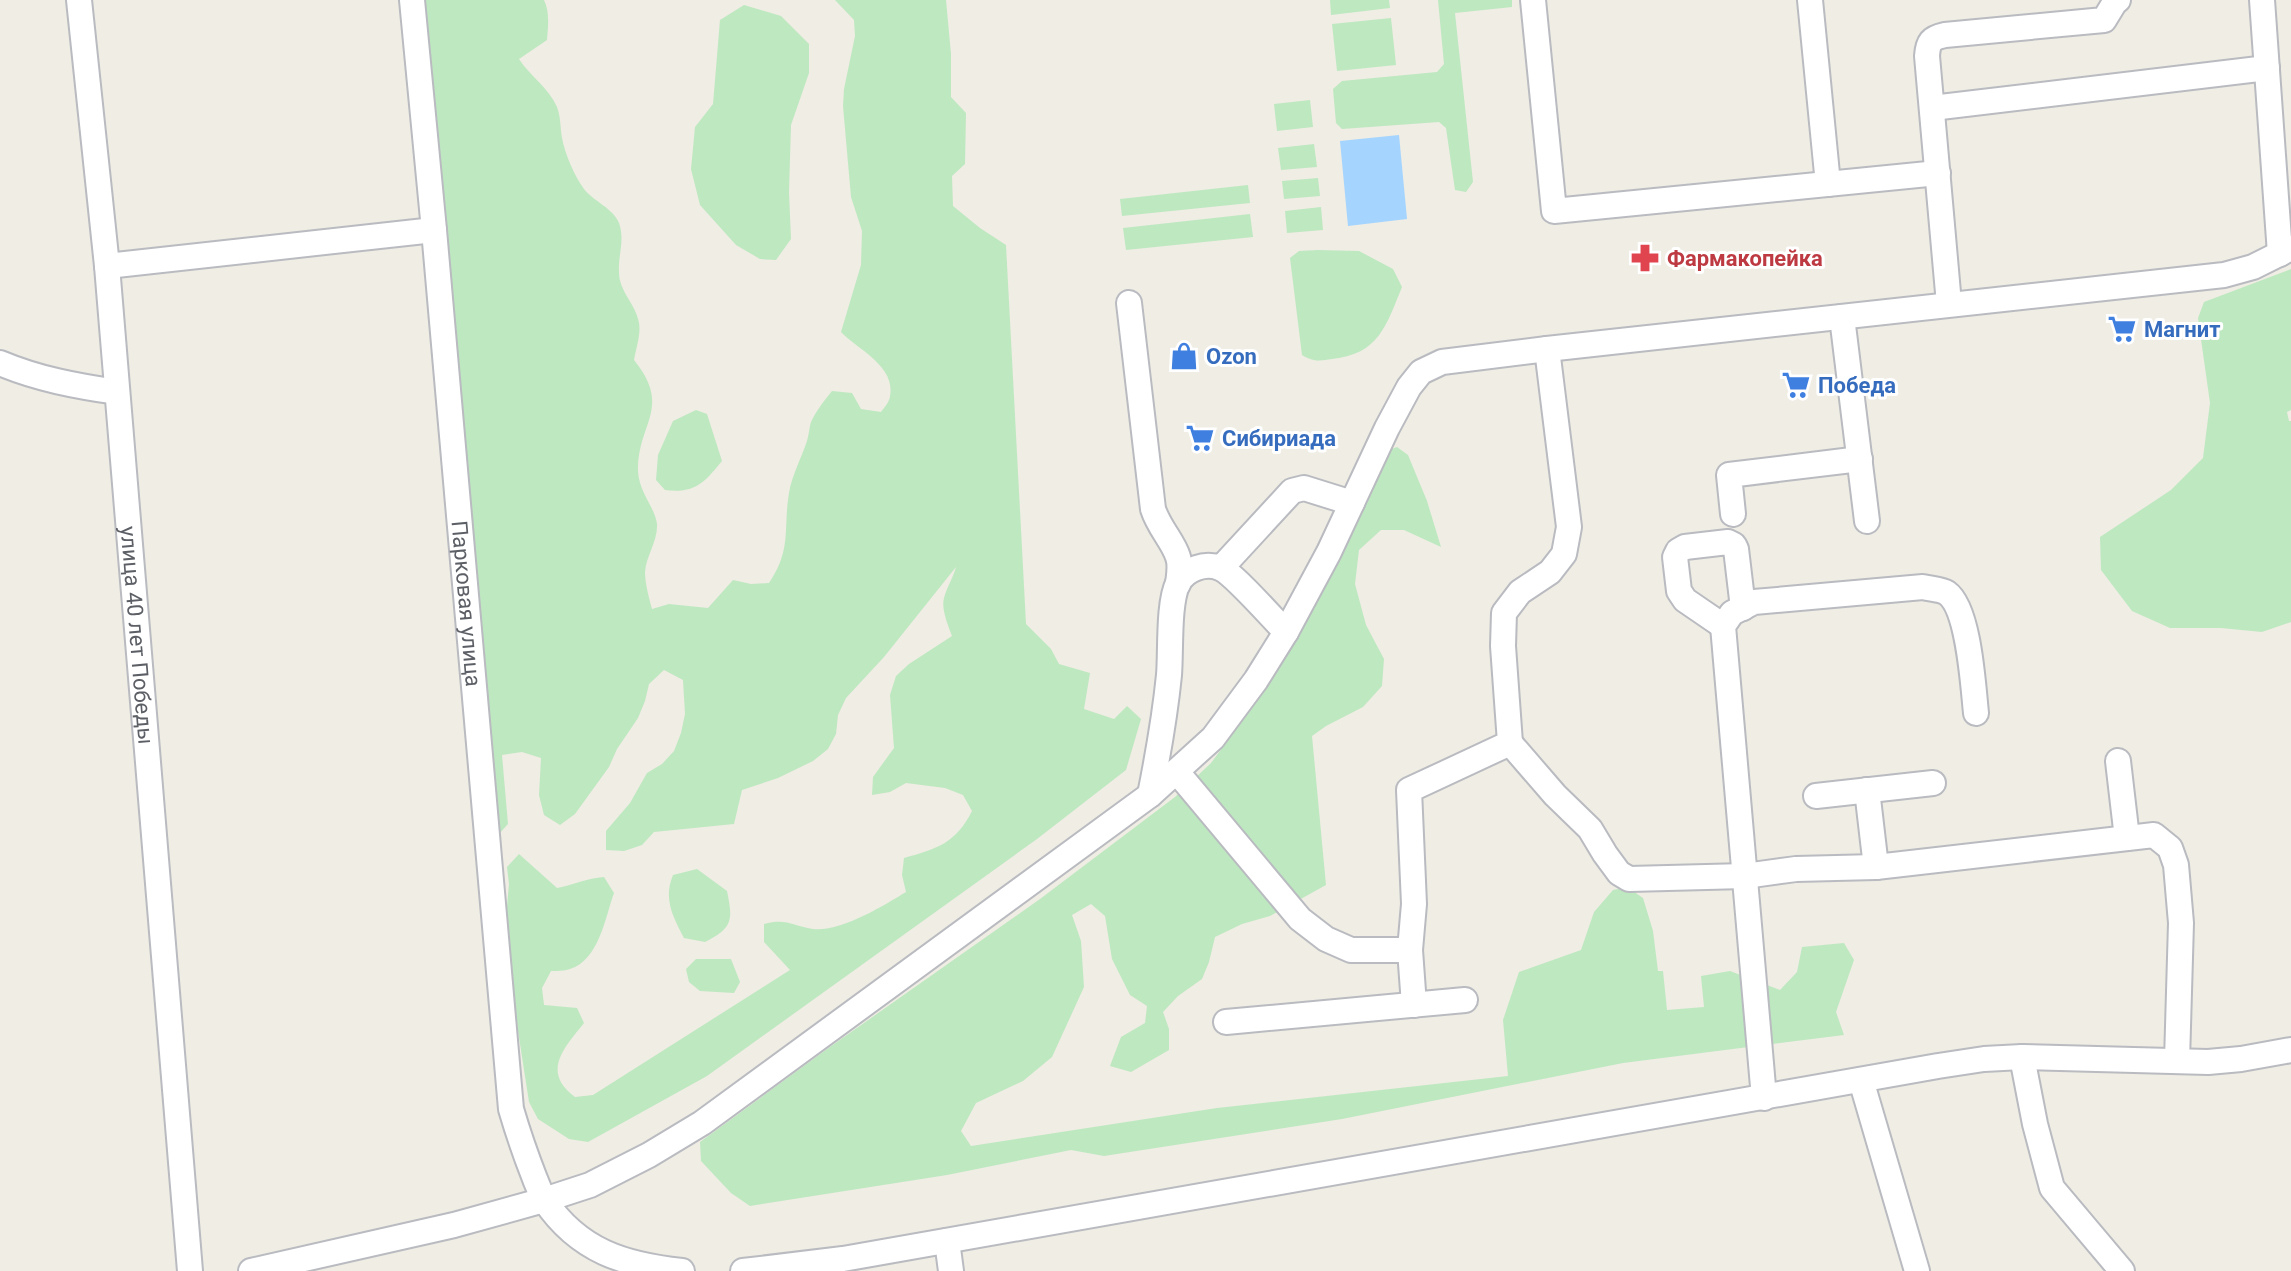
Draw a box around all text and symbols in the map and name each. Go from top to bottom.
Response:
pharmacy icon: Фармакопейка [1630,243,1660,273]
place label: Фармакопейка [1667,246,1823,271]
supermarket icon: Магнит [2107,314,2137,344]
place label: Магнит [2144,317,2220,342]
shop icon: Ozon [1169,341,1199,371]
place label: Ozon [1206,344,1257,369]
supermarket icon: Победа [1781,370,1811,400]
place label: Победа [1818,373,1896,398]
supermarket icon: Сибириада [1185,423,1215,453]
place label: Сибириада [1222,426,1336,451]
street label: Парковая улица [447,519,486,688]
street label: улица 40 лет Победы [116,525,159,745]

